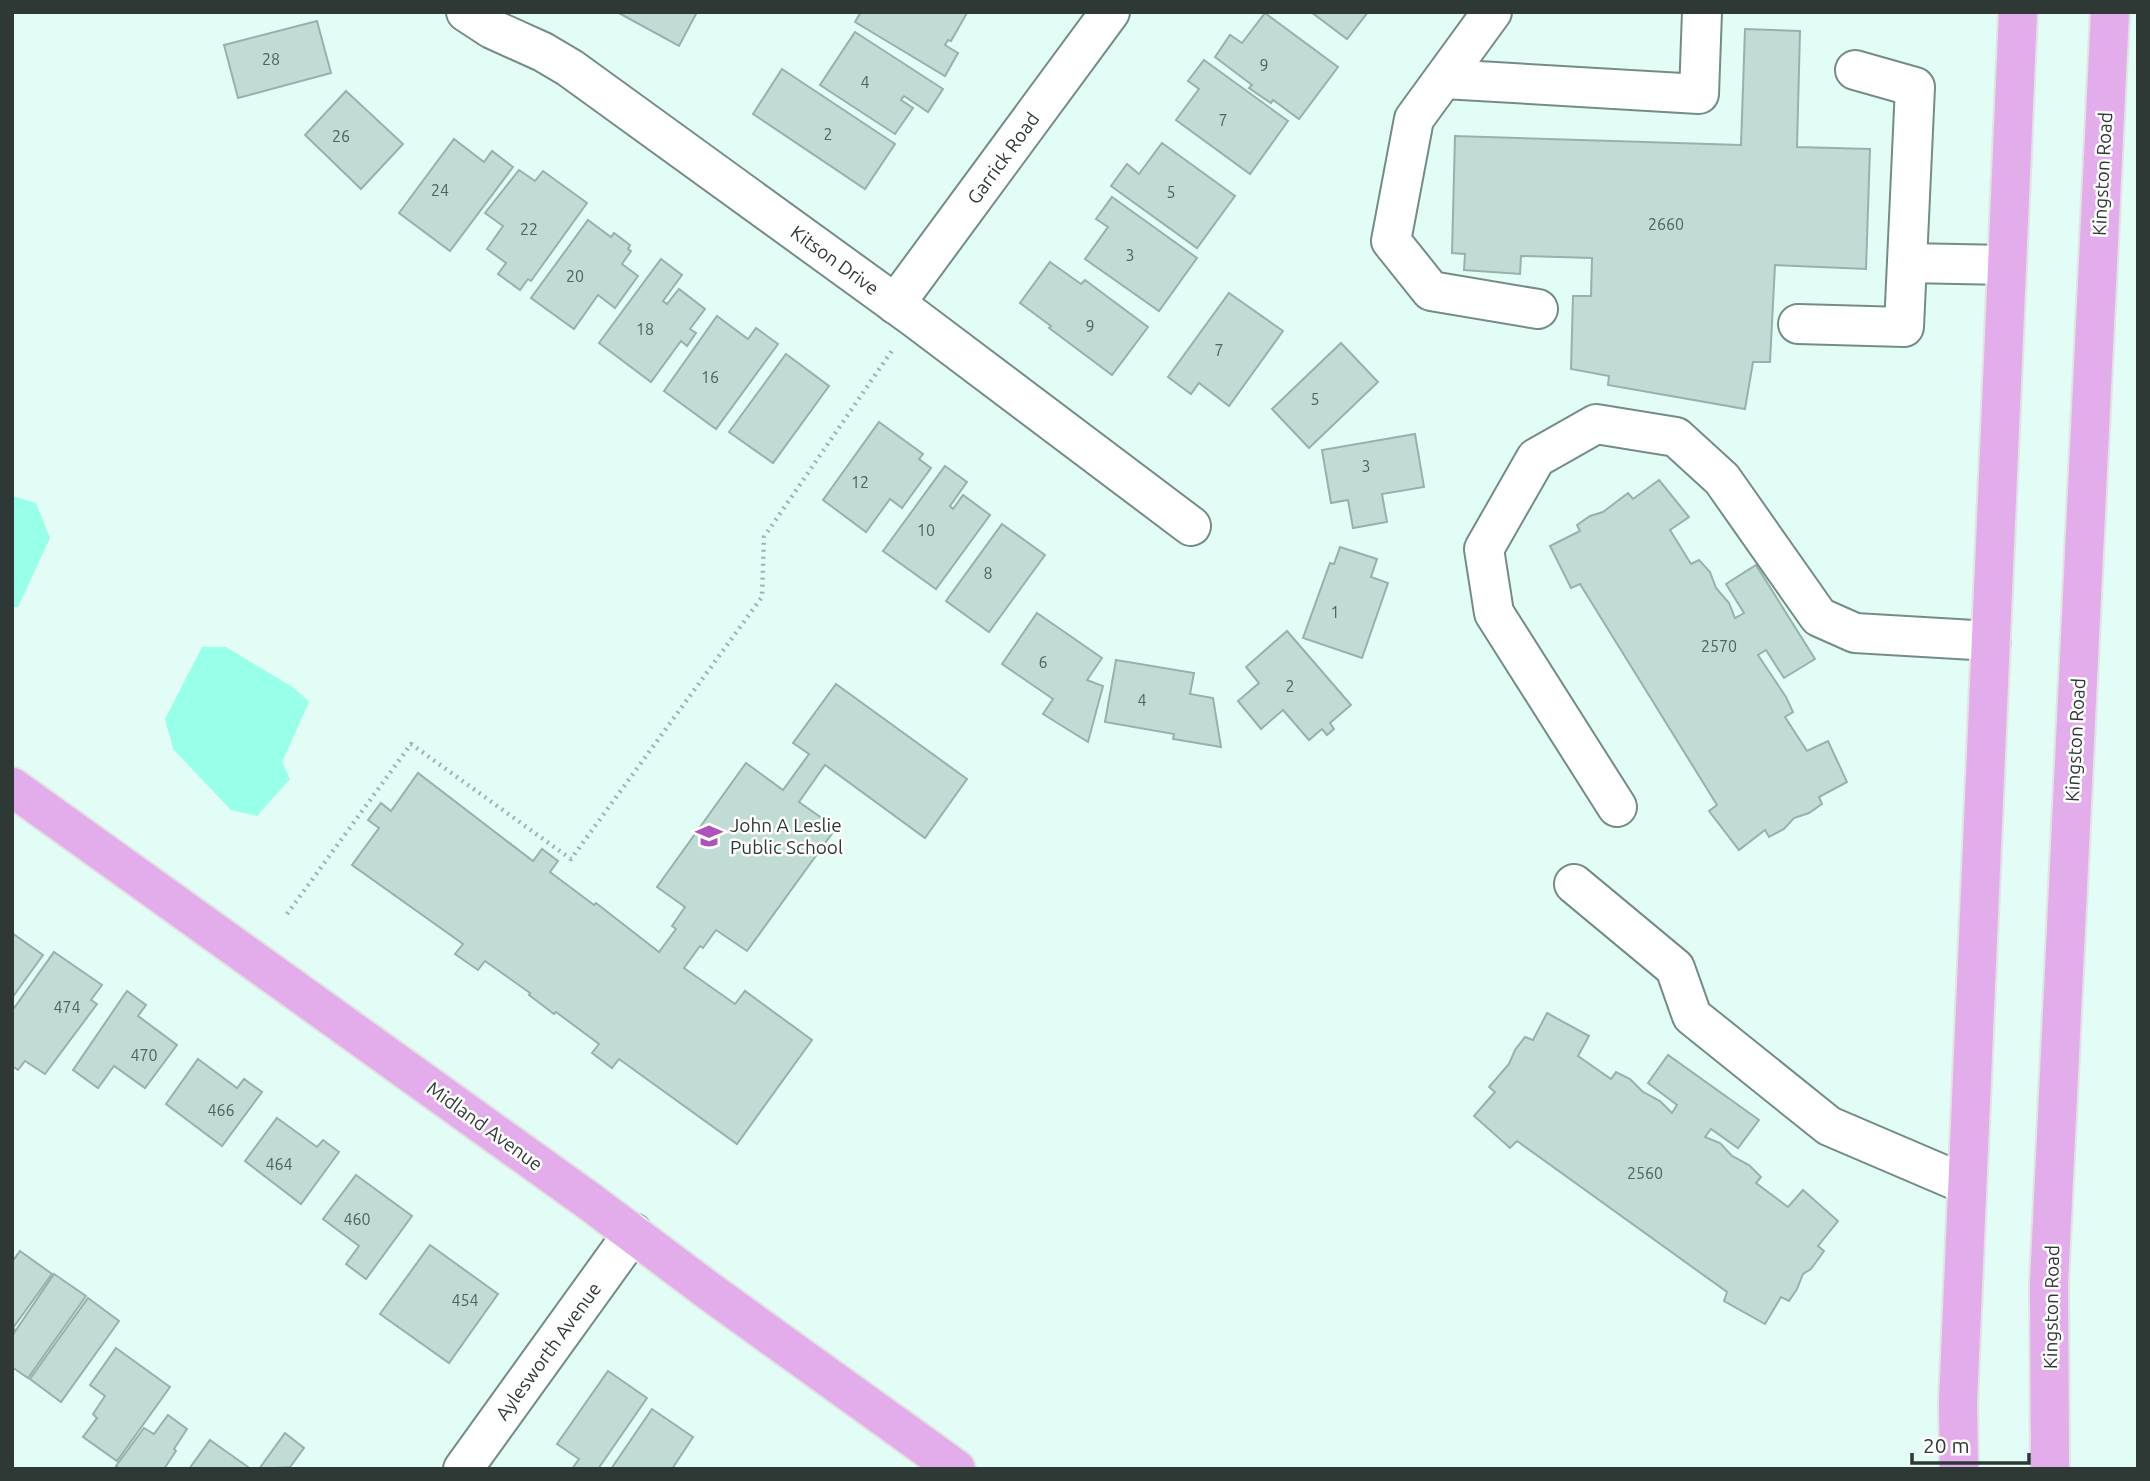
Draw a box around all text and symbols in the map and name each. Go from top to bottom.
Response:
house number: 28 [262,50,280,68]
house number: 9 [1259,56,1269,74]
house number: 4 [860,73,870,91]
street label: Garrick Road [962,108,1044,208]
house number: 7 [1218,111,1228,129]
street label: Kingston Road [2088,111,2116,237]
house number: 2 [823,125,833,143]
house number: 26 [332,127,350,145]
house number: 24 [431,181,449,199]
house number: 5 [1166,183,1176,201]
house number: 2660 [1648,215,1684,233]
house number: 22 [520,220,538,238]
street label: Kitson Drive [787,221,883,299]
house number: 3 [1125,246,1135,264]
house number: 20 [566,267,584,285]
house number: 9 [1085,317,1095,335]
house number: 18 [636,320,654,338]
house number: 7 [1214,341,1224,359]
house number: 16 [701,368,719,386]
house number: 5 [1310,390,1320,408]
house number: 3 [1361,457,1371,475]
house number: 12 [851,473,869,491]
house number: 10 [917,521,935,539]
house number: 8 [983,564,993,582]
house number: 1 [1330,603,1340,621]
house number: 2570 [1701,637,1737,655]
house number: 6 [1038,653,1048,671]
house number: 2 [1285,677,1295,695]
street label: Kingston Road [2061,677,2089,803]
house number: 4 [1137,691,1147,709]
place label: John A Leslie Public School [730,814,843,858]
school or university icon: John A Leslie Public School [694,821,724,851]
house number: 474 [53,998,81,1016]
house number: 470 [130,1046,158,1064]
street label: Midland Avenue [423,1077,547,1175]
house number: 466 [207,1101,235,1119]
house number: 464 [265,1155,293,1173]
house number: 2560 [1627,1164,1663,1182]
house number: 460 [343,1210,371,1228]
street label: Kingston Road [2039,1245,2063,1369]
street label: Aylesworth Avenue [491,1278,605,1424]
house number: 454 [451,1291,479,1309]
scale bar [1912,1422,2029,1466]
text: 20 m [1923,1433,1970,1457]

